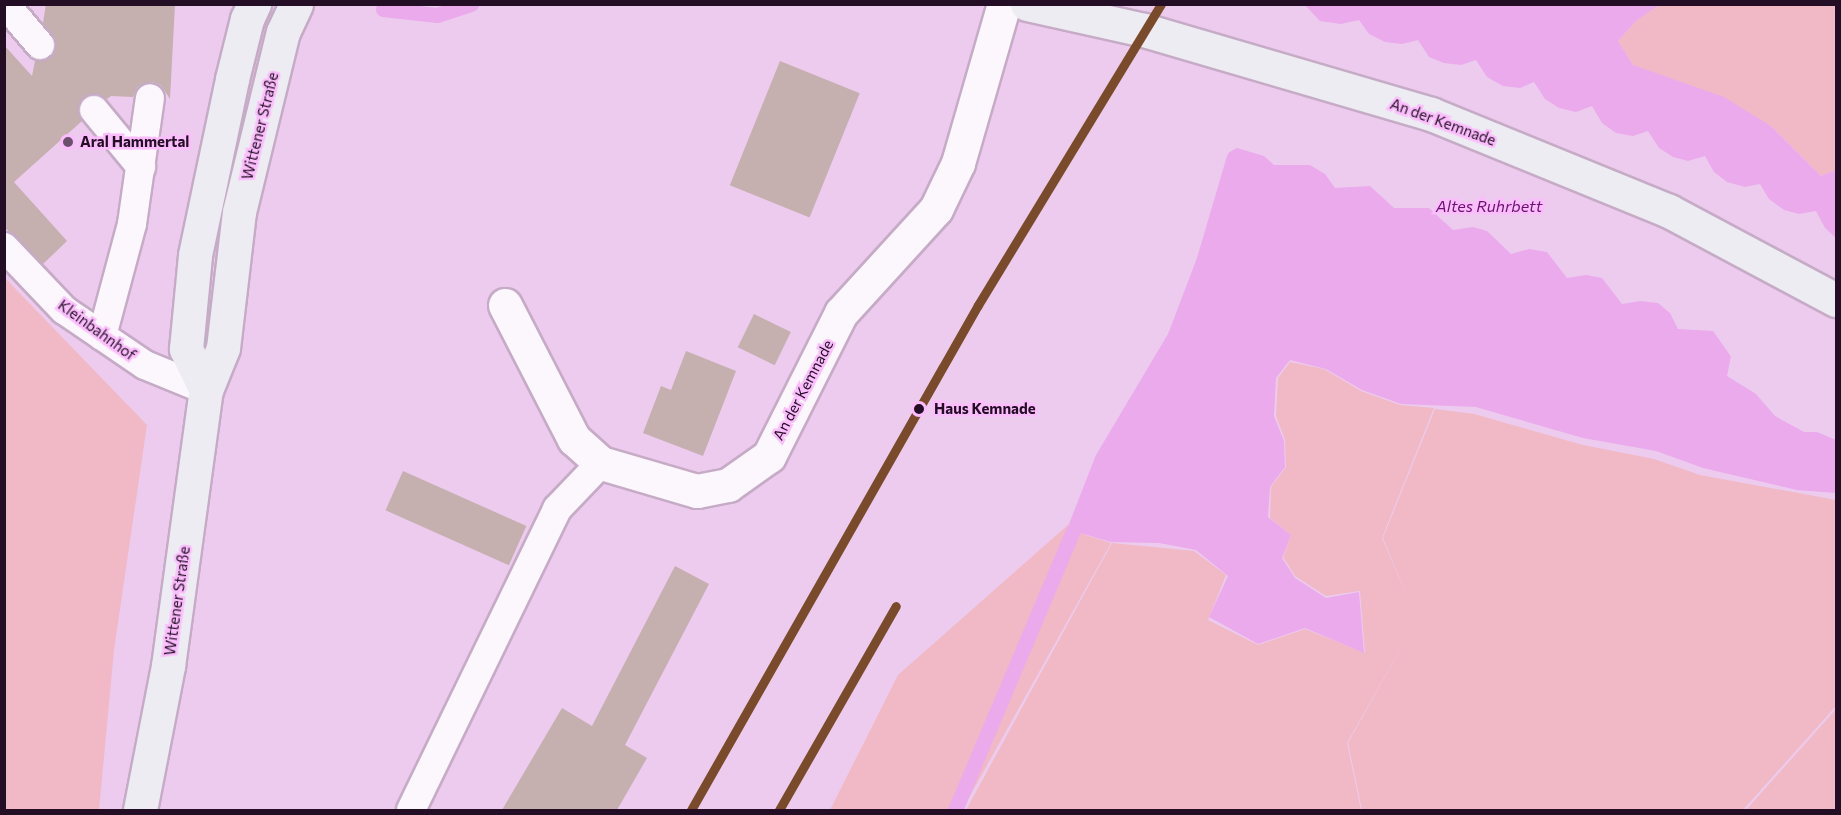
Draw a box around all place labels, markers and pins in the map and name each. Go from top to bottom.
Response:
place label: Aral Hammertal [80,133,189,151]
marker: Aral Hammertal [61,135,75,149]
marker: Haus Kemnade [909,399,929,419]
place label: Haus Kemnade [934,400,1036,418]

